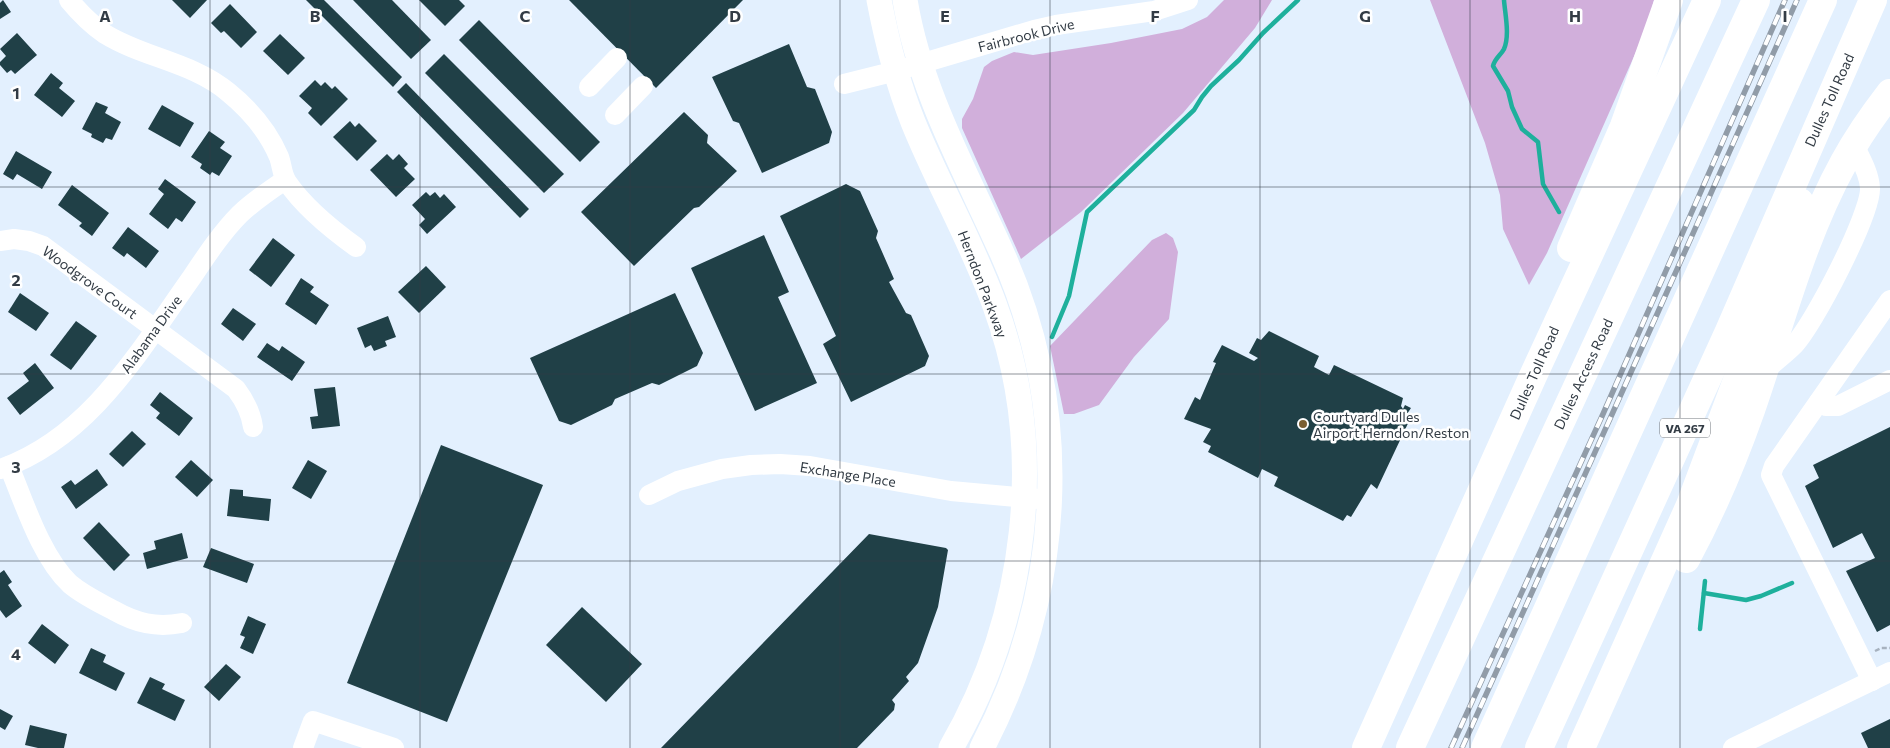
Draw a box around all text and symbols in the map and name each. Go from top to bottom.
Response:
text: A [99,6,111,25]
text: B [310,6,321,25]
text: C [520,6,531,25]
text: D [729,6,741,25]
text: E [940,6,950,25]
text: F [1150,6,1160,25]
text: G [1359,6,1371,25]
text: H [1569,6,1581,25]
text: I [1782,6,1788,25]
street label: Fairbrook Drive [976,15,1076,55]
street label: Dulles Toll Road [1801,51,1857,149]
text: 1 [12,83,20,102]
street label: Herndon Parkway [955,228,1011,340]
street label: Woodgrove Court [39,242,141,322]
text: 2 [11,270,21,289]
street label: Alabama Drive [117,292,185,376]
street label: Dulles Access Road [1550,316,1616,432]
street label: Dulles Toll Road [1506,324,1562,422]
place label: Courtyard Dulles Airport Herndon/Reston [1313,408,1469,441]
marker: Courtyard Dulles Airport Herndon/Reston [1297,418,1309,430]
road number: VA 267 [1660,418,1710,438]
text: 3 [11,457,21,476]
street label: Exchange Place [799,458,897,490]
text: 4 [11,644,21,663]

